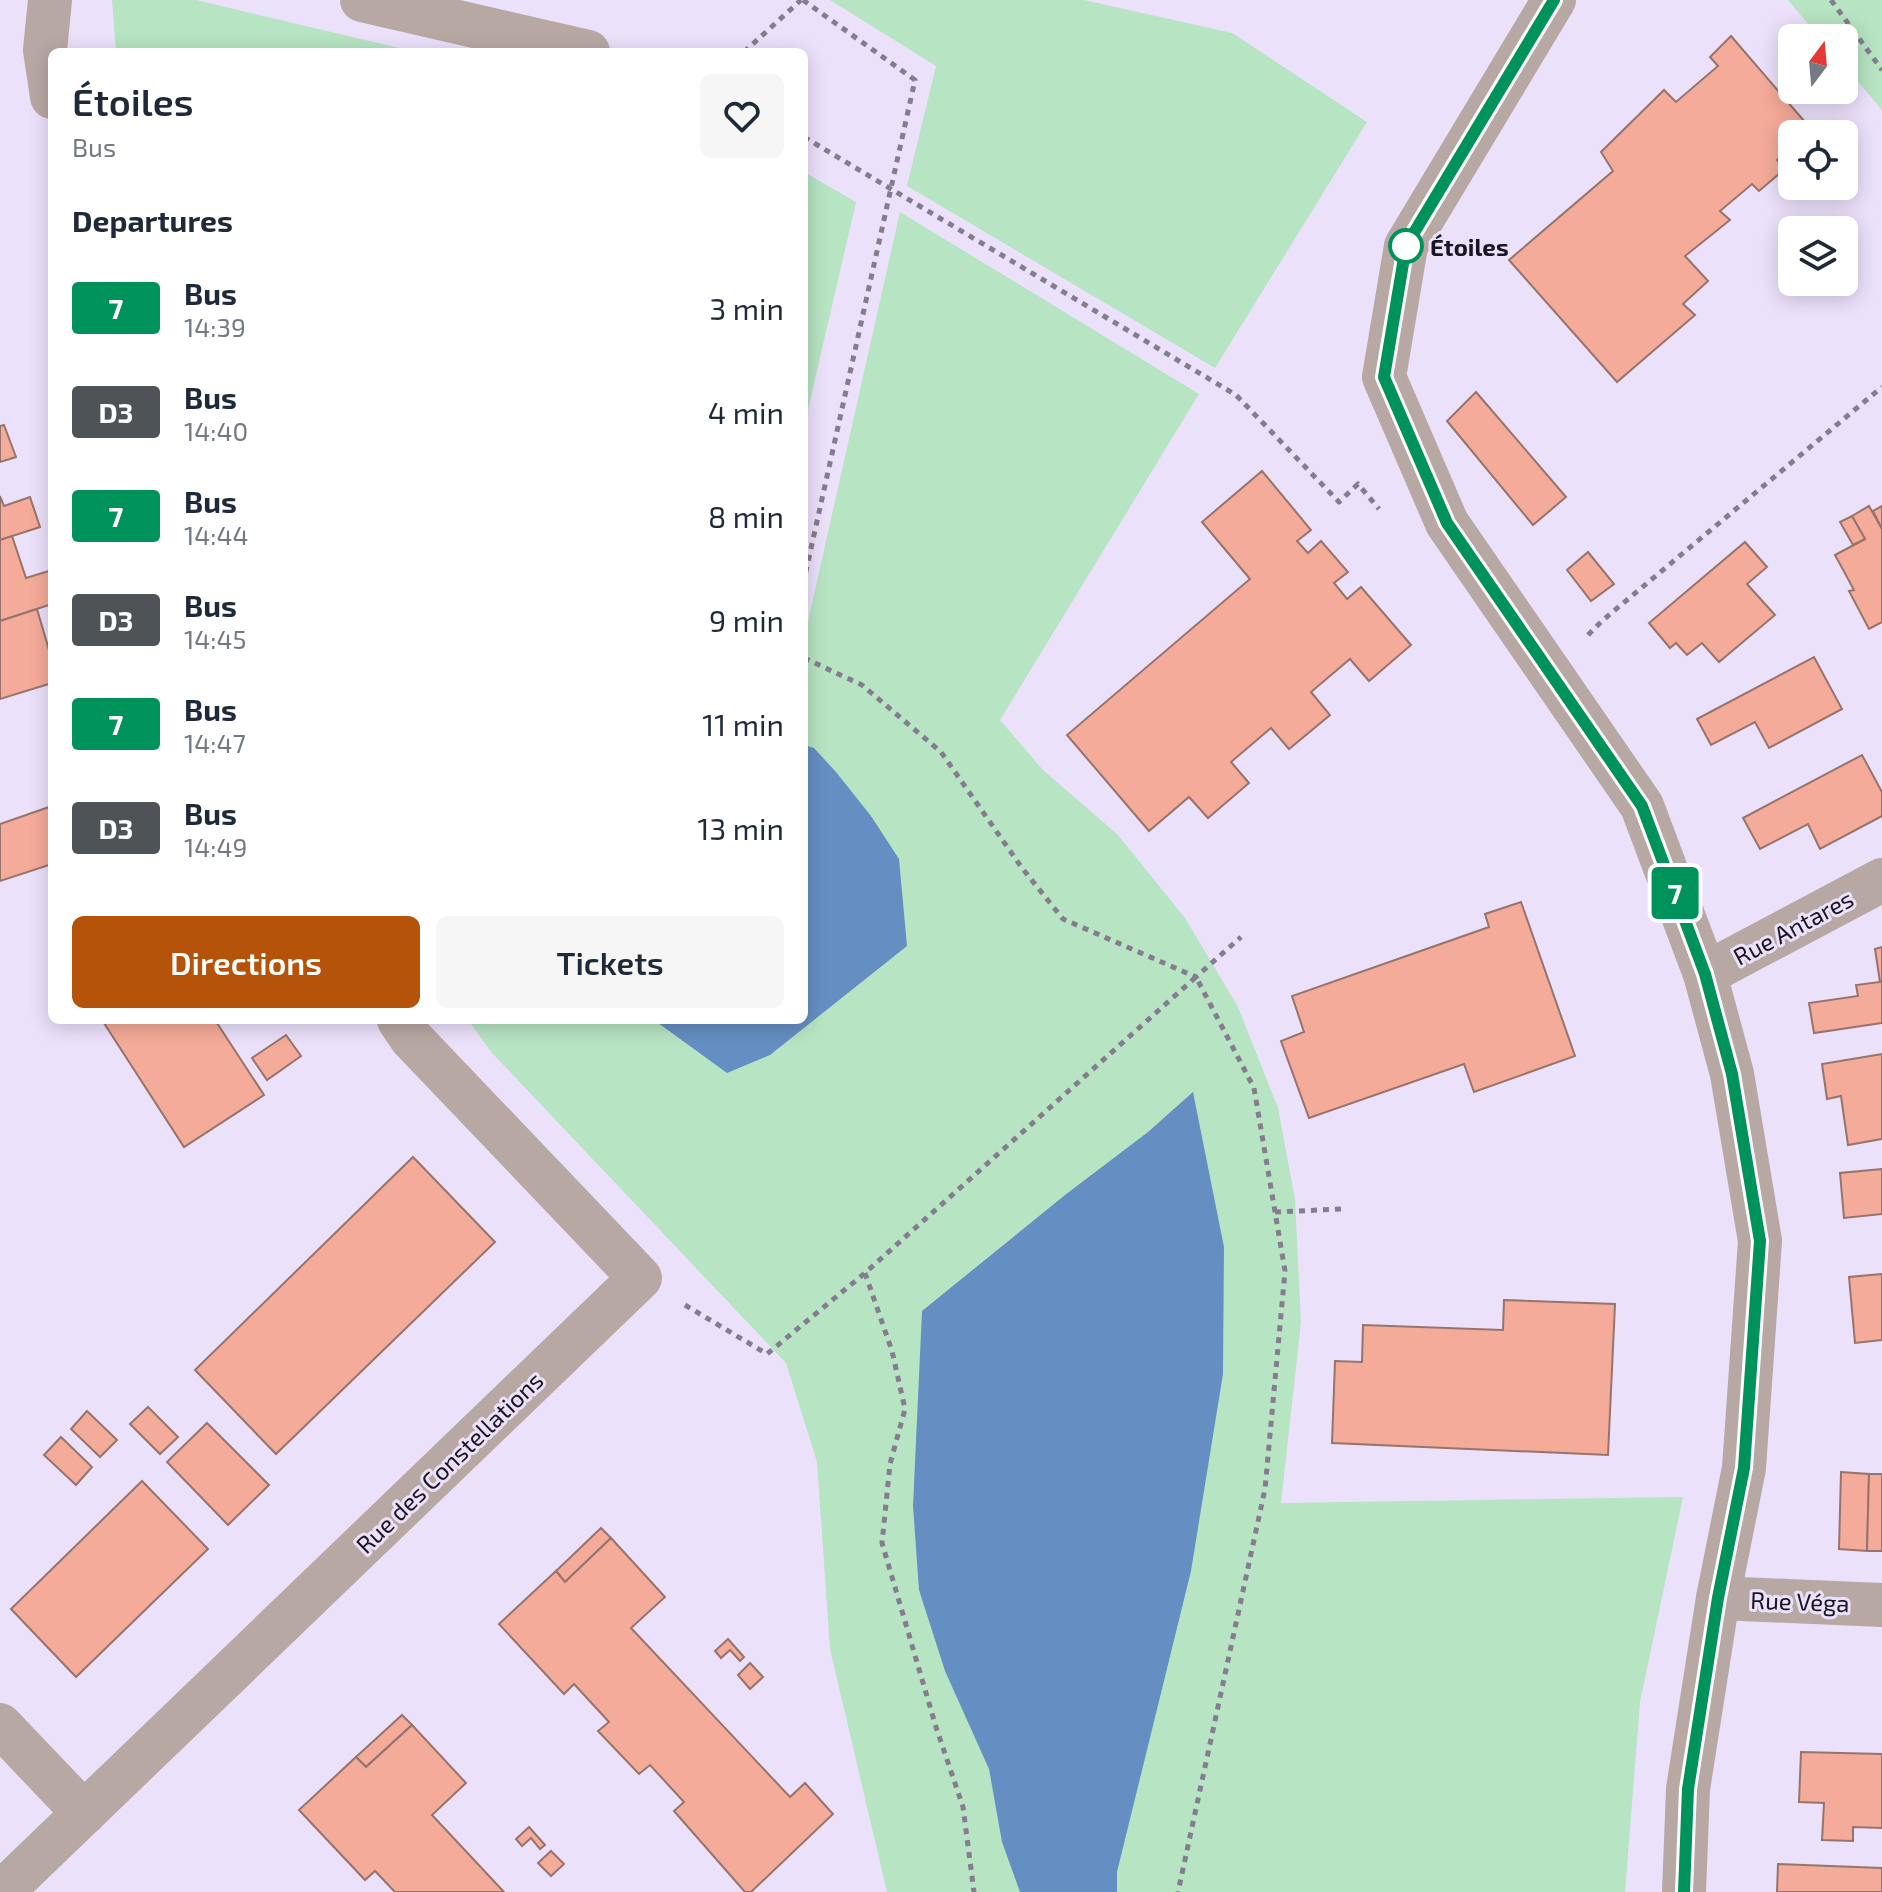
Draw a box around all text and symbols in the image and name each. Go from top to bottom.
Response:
north arrow [1778,24,1858,104]
map controls [1778,24,1858,296]
button: heart [700,74,784,158]
text: Étoiles [72,78,194,124]
button: locate [1778,120,1858,200]
text: Bus [72,131,116,162]
text: Departures [72,202,233,238]
button: layers [1778,216,1858,296]
marker: Étoiles [1389,229,1423,263]
place label: Étoiles [1430,232,1509,261]
text: Bus [184,275,237,311]
text: 3 min [709,290,784,326]
text: 7 [109,291,123,325]
text: 14:39 [184,311,246,342]
text: Bus [184,379,237,415]
text: 4 min [708,394,784,430]
text: D3 [98,395,134,429]
text: 14:40 [184,415,248,446]
text: Bus [184,483,237,519]
text: 8 min [708,498,784,534]
text: 7 [109,499,123,533]
text: 14:44 [184,519,248,550]
text: Bus [184,587,237,623]
text: 9 min [709,602,784,638]
text: D3 [98,603,134,637]
text: 14:45 [184,623,246,654]
text: Bus [184,691,237,727]
text: 11 min [702,706,784,742]
text: 7 [109,707,123,741]
text: 14:47 [184,727,246,758]
text: Bus [184,795,237,831]
text: 13 min [698,810,784,846]
text: D3 [98,811,134,845]
text: 14:49 [184,831,247,862]
line badge: 7 [1649,867,1701,919]
text: 7 [1668,876,1682,910]
street label: Rue Antares [1728,883,1858,971]
button: Directions [72,916,420,1008]
button: Tickets [436,916,784,1008]
street label: Rue des Constellations [349,1365,549,1559]
street label: Rue Véga [1750,1585,1850,1617]

